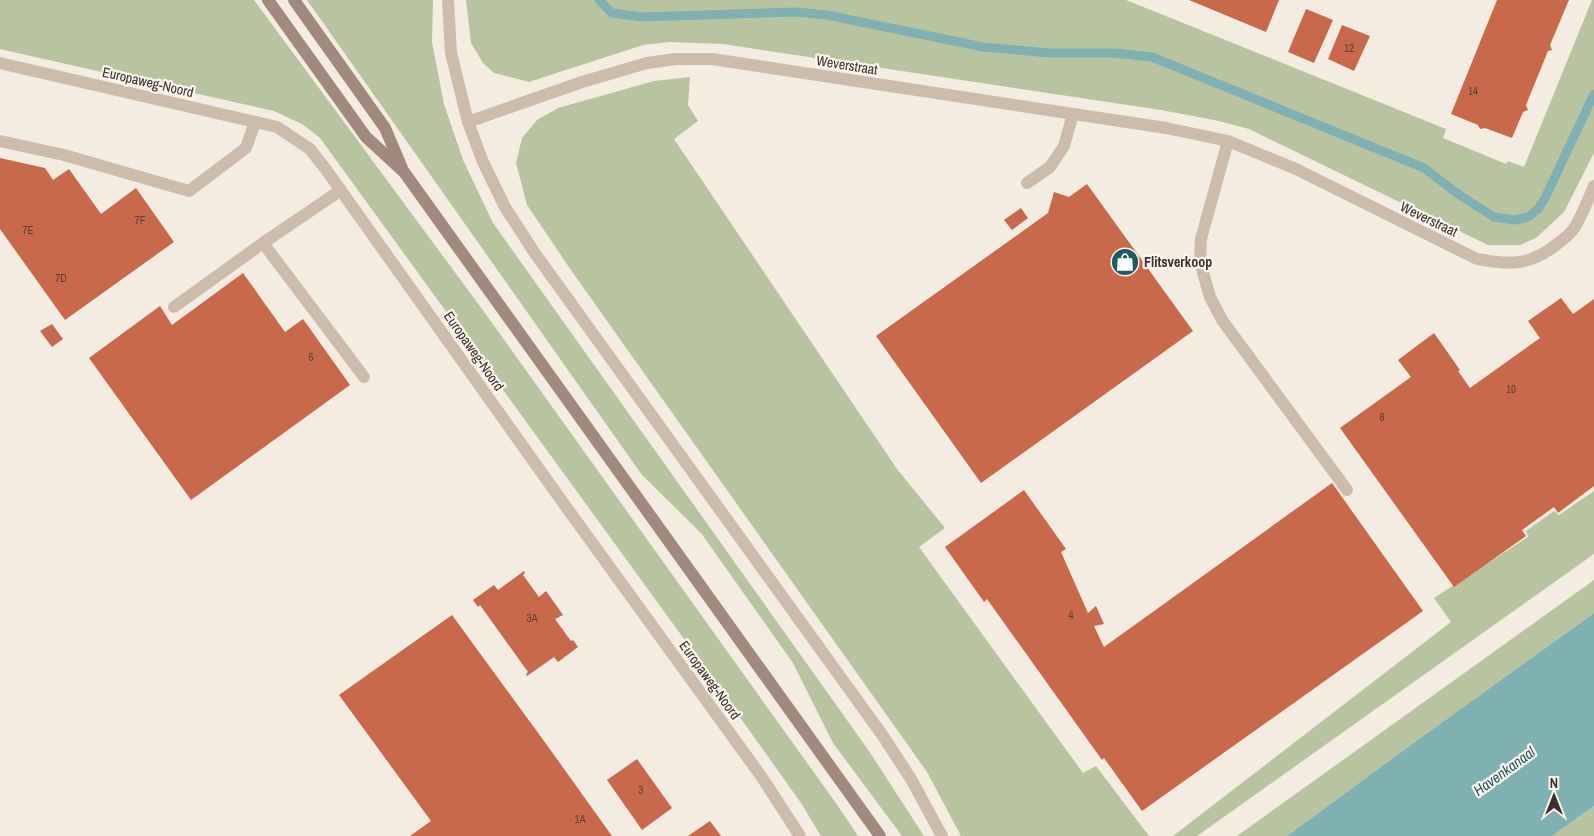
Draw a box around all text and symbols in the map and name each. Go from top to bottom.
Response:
house number: 12 [1344,41,1354,55]
street label: Weverstraat [815,51,879,79]
street label: Europaweg-Noord [101,63,195,101]
house number: 14 [1468,84,1478,98]
street label: Weverstraat [1397,197,1461,241]
house number: 7F [135,213,146,227]
house number: 7E [22,223,34,237]
shop icon: Flitsverkoop [1110,247,1140,277]
place label: Flitsverkoop [1144,253,1212,271]
house number: 7D [55,271,67,285]
street label: Europaweg-Noord [440,308,508,394]
house number: 5 [308,350,314,364]
house number: 10 [1506,382,1516,396]
house number: 8 [1379,410,1385,424]
house number: 4 [1068,608,1074,622]
house number: 3A [526,611,538,625]
street label: Europaweg-Noord [675,637,745,723]
water label: Havenkanaal [1469,741,1539,801]
north arrow [1529,771,1579,821]
text: N [1550,774,1558,792]
house number: 3 [638,783,644,797]
house number: 1A [574,812,586,826]

